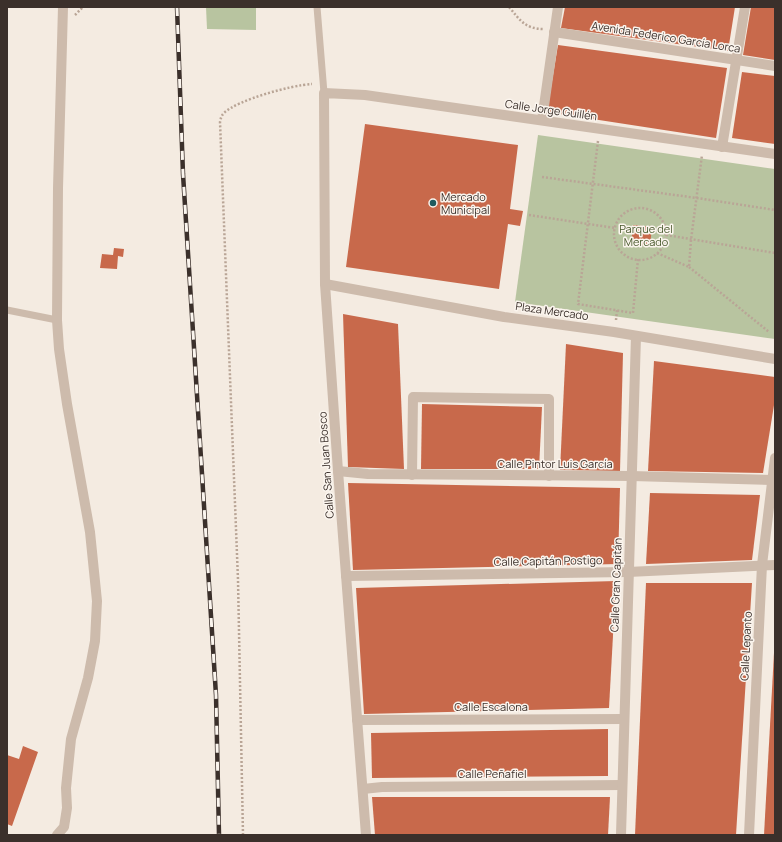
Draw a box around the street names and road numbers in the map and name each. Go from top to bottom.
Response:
street label: Avenida Federico García Lorca [590,17,742,56]
street label: Calle Jorge Guillén [504,96,598,123]
street label: Plaza Mercado [514,298,590,323]
street label: Calle San Juan Bosco [314,411,337,519]
street label: Calle Pintor Luis García [497,456,613,471]
street label: Calle Gran Capitán [606,538,625,632]
street label: Calle Capitán Postigo [493,552,603,569]
street label: Calle Lepanto [736,610,755,681]
street label: Calle Escalona [454,699,528,714]
street label: Calle Peñafiel [457,766,527,781]

